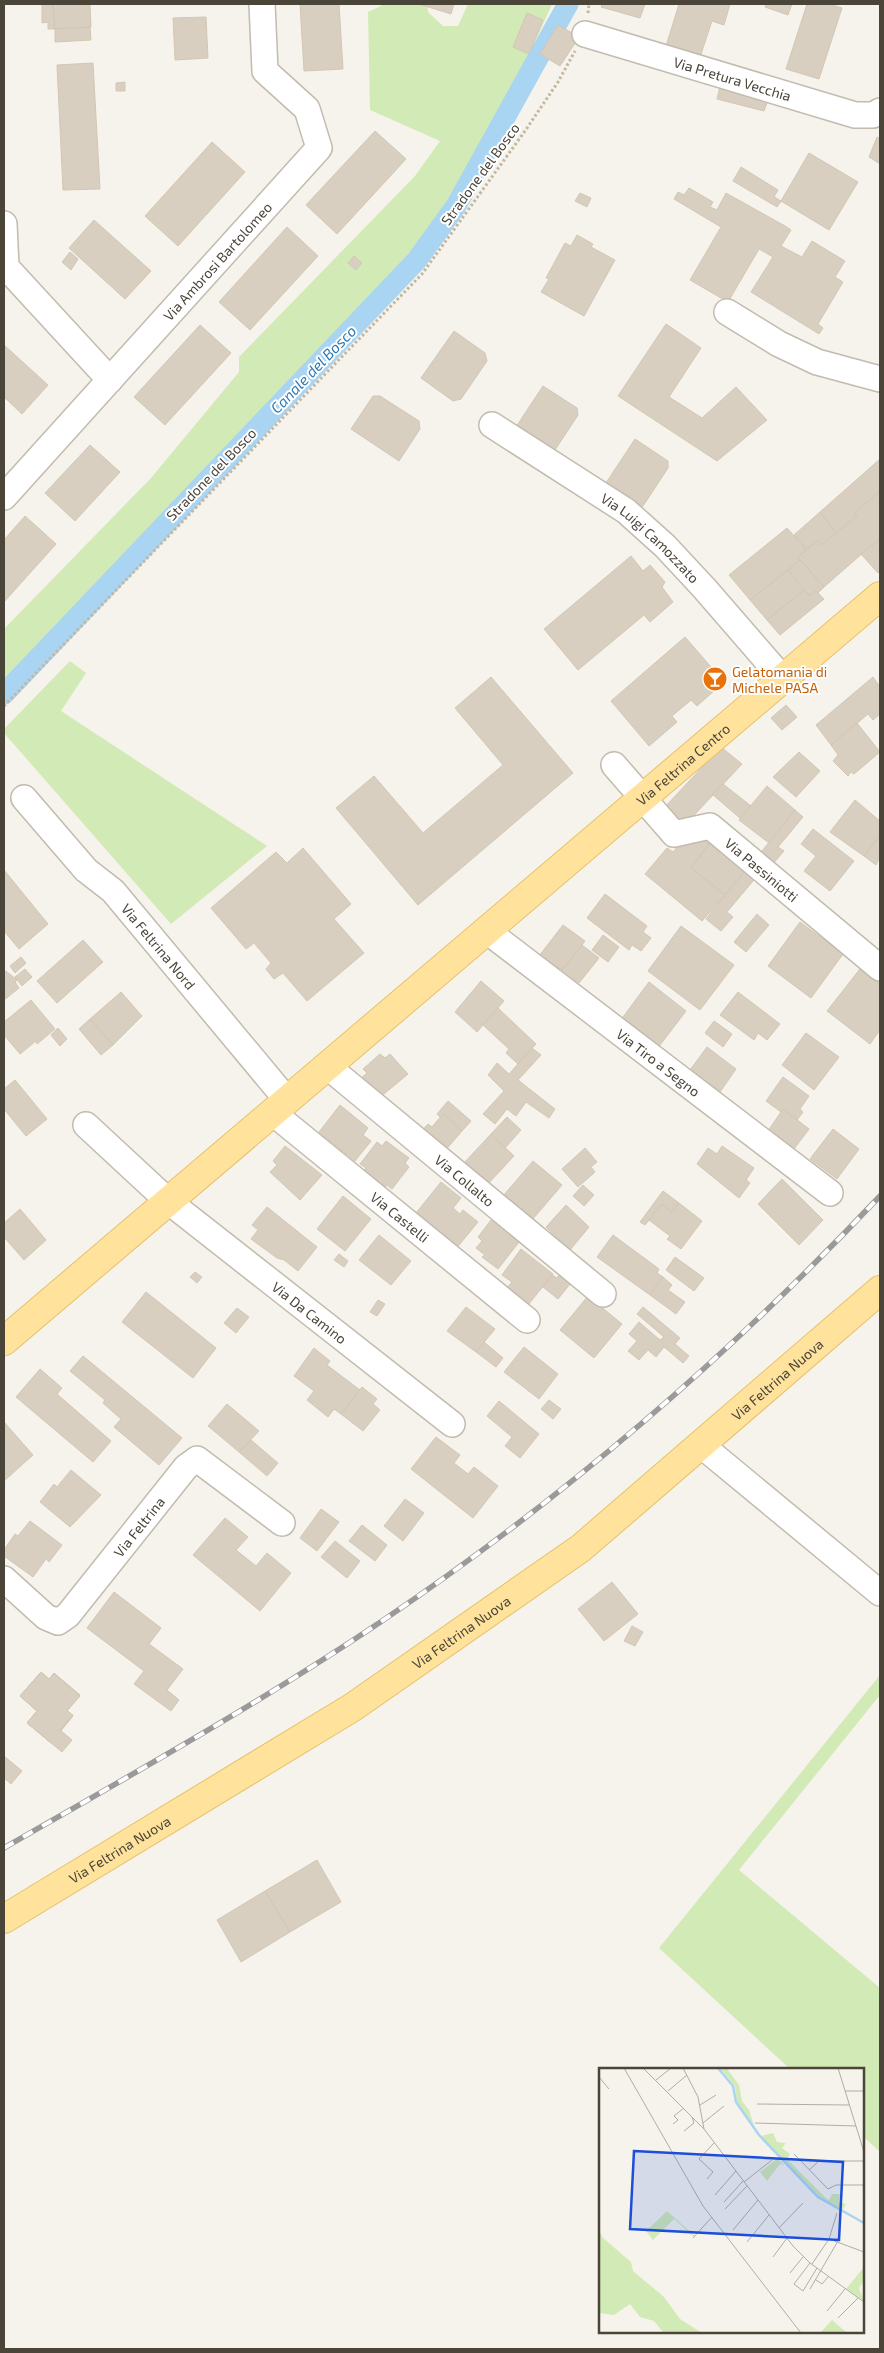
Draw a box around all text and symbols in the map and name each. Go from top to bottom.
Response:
street label: Via Pretura Vecchia [672,53,793,104]
street label: Stradone del Bosco [437,120,523,228]
street label: Via Ambrosi Bartolomeo [159,198,275,324]
water label: Canale del Bosco [267,321,359,417]
street label: Stradone del Bosco [162,424,260,524]
street label: Via Luigi Camozzato [598,489,703,586]
place label: Gelatomania di Michele PASA [732,663,827,696]
bar icon: Gelatomania di Michele PASA [702,666,728,692]
street label: Via Feltrina Centro [632,719,733,808]
street label: Via Passiniotti [722,834,802,905]
street label: Via Feltrina Nord [118,900,200,993]
street label: Via Tiro a Segno [613,1025,704,1099]
street label: Via Collalto [432,1150,498,1210]
street label: Via Castelli [368,1188,433,1245]
street label: Via Da Camino [269,1278,351,1347]
street label: Via Feltrina Nuova [727,1335,826,1423]
street label: Via Feltrina [109,1493,168,1560]
street label: Via Feltrina Nuova [409,1592,513,1672]
street label: Via Feltrina Nuova [65,1812,173,1886]
inset map [599,2068,864,2333]

